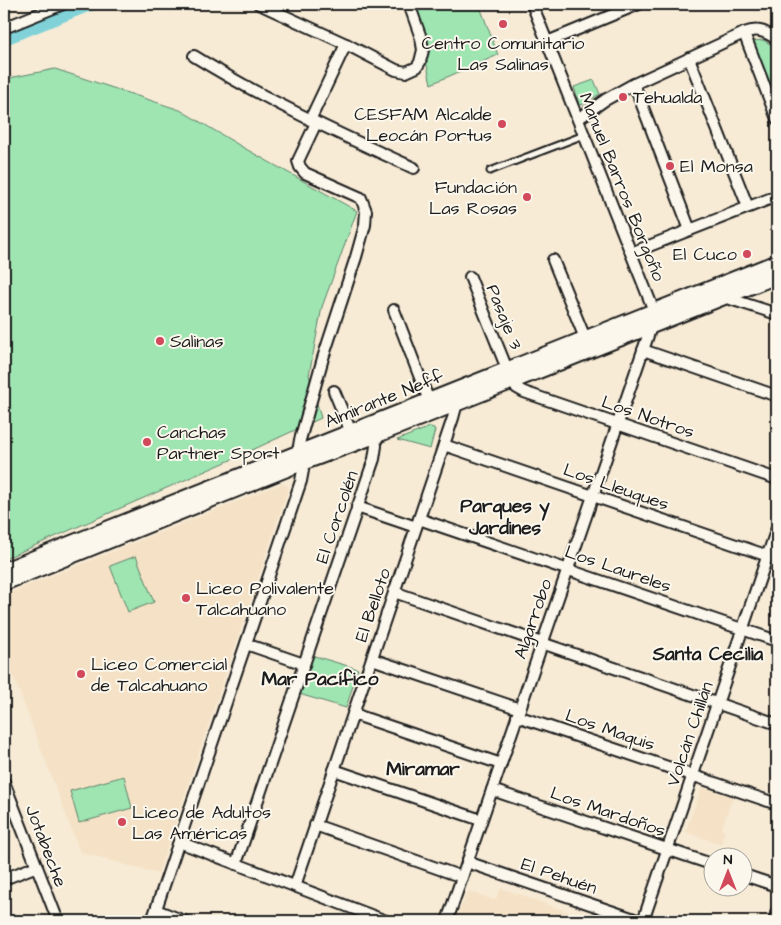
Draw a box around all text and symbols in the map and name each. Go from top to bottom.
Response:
marker: Centro Comunitario Las Salinas [497,18,509,30]
place label: Centro Comunitario Las Salinas [422,31,584,77]
place label: Tehualda [633,85,702,110]
street label: Manuel Barros Borgoño [572,89,671,285]
marker: Tehualda [617,91,629,103]
place label: CESFAM Alcalde Leocán Portus [354,102,492,148]
marker: CESFAM Alcalde Leocán Portus [496,118,508,130]
place label: El Monsa [680,154,753,179]
marker: El Monsa [664,160,676,172]
place label: Fundación Las Rosas [429,175,517,221]
marker: Fundación Las Rosas [521,191,533,203]
place label: El Cuco [673,242,737,267]
marker: El Cuco [741,248,753,260]
street label: Pasaje 3 [480,281,528,353]
place label: Salinas [170,329,223,354]
marker: Salinas [154,335,166,347]
street label: Almirante Neff [321,364,447,434]
street label: Los Notros [598,389,698,445]
place label: Canchas Partner Sport [157,420,280,466]
marker: Canchas Partner Sport [141,436,153,448]
street label: Los Lleuques [560,457,672,517]
street label: El Corcolén [309,467,365,567]
district label: Parques y Jardines [460,493,550,542]
street label: Los Laureles [562,539,674,599]
street label: El Belloto [349,565,397,645]
place label: Liceo Polivalente Talcahuano [196,576,334,622]
street label: Algarrobo [508,576,559,663]
marker: Liceo Polivalente Talcahuano [180,592,192,604]
district label: Santa Cecilia [652,641,764,668]
place label: Liceo Comercial de Talcahuano [91,652,227,698]
district label: Mar Pacífico [261,666,379,693]
marker: Liceo Comercial de Talcahuano [75,668,87,680]
street label: Volcán Chillán [660,678,720,790]
street label: Los Maquis [562,703,658,757]
district label: Miramar [386,756,460,783]
street label: Los Mardoños [547,781,669,843]
place label: Liceo de Adultos Las Américas [132,800,271,846]
street label: Jotabeche [19,801,73,891]
marker: Liceo de Adultos Las Américas [116,816,128,828]
north arrow [704,848,754,898]
text: N [724,850,733,870]
street label: El Pehuén [518,851,600,901]

